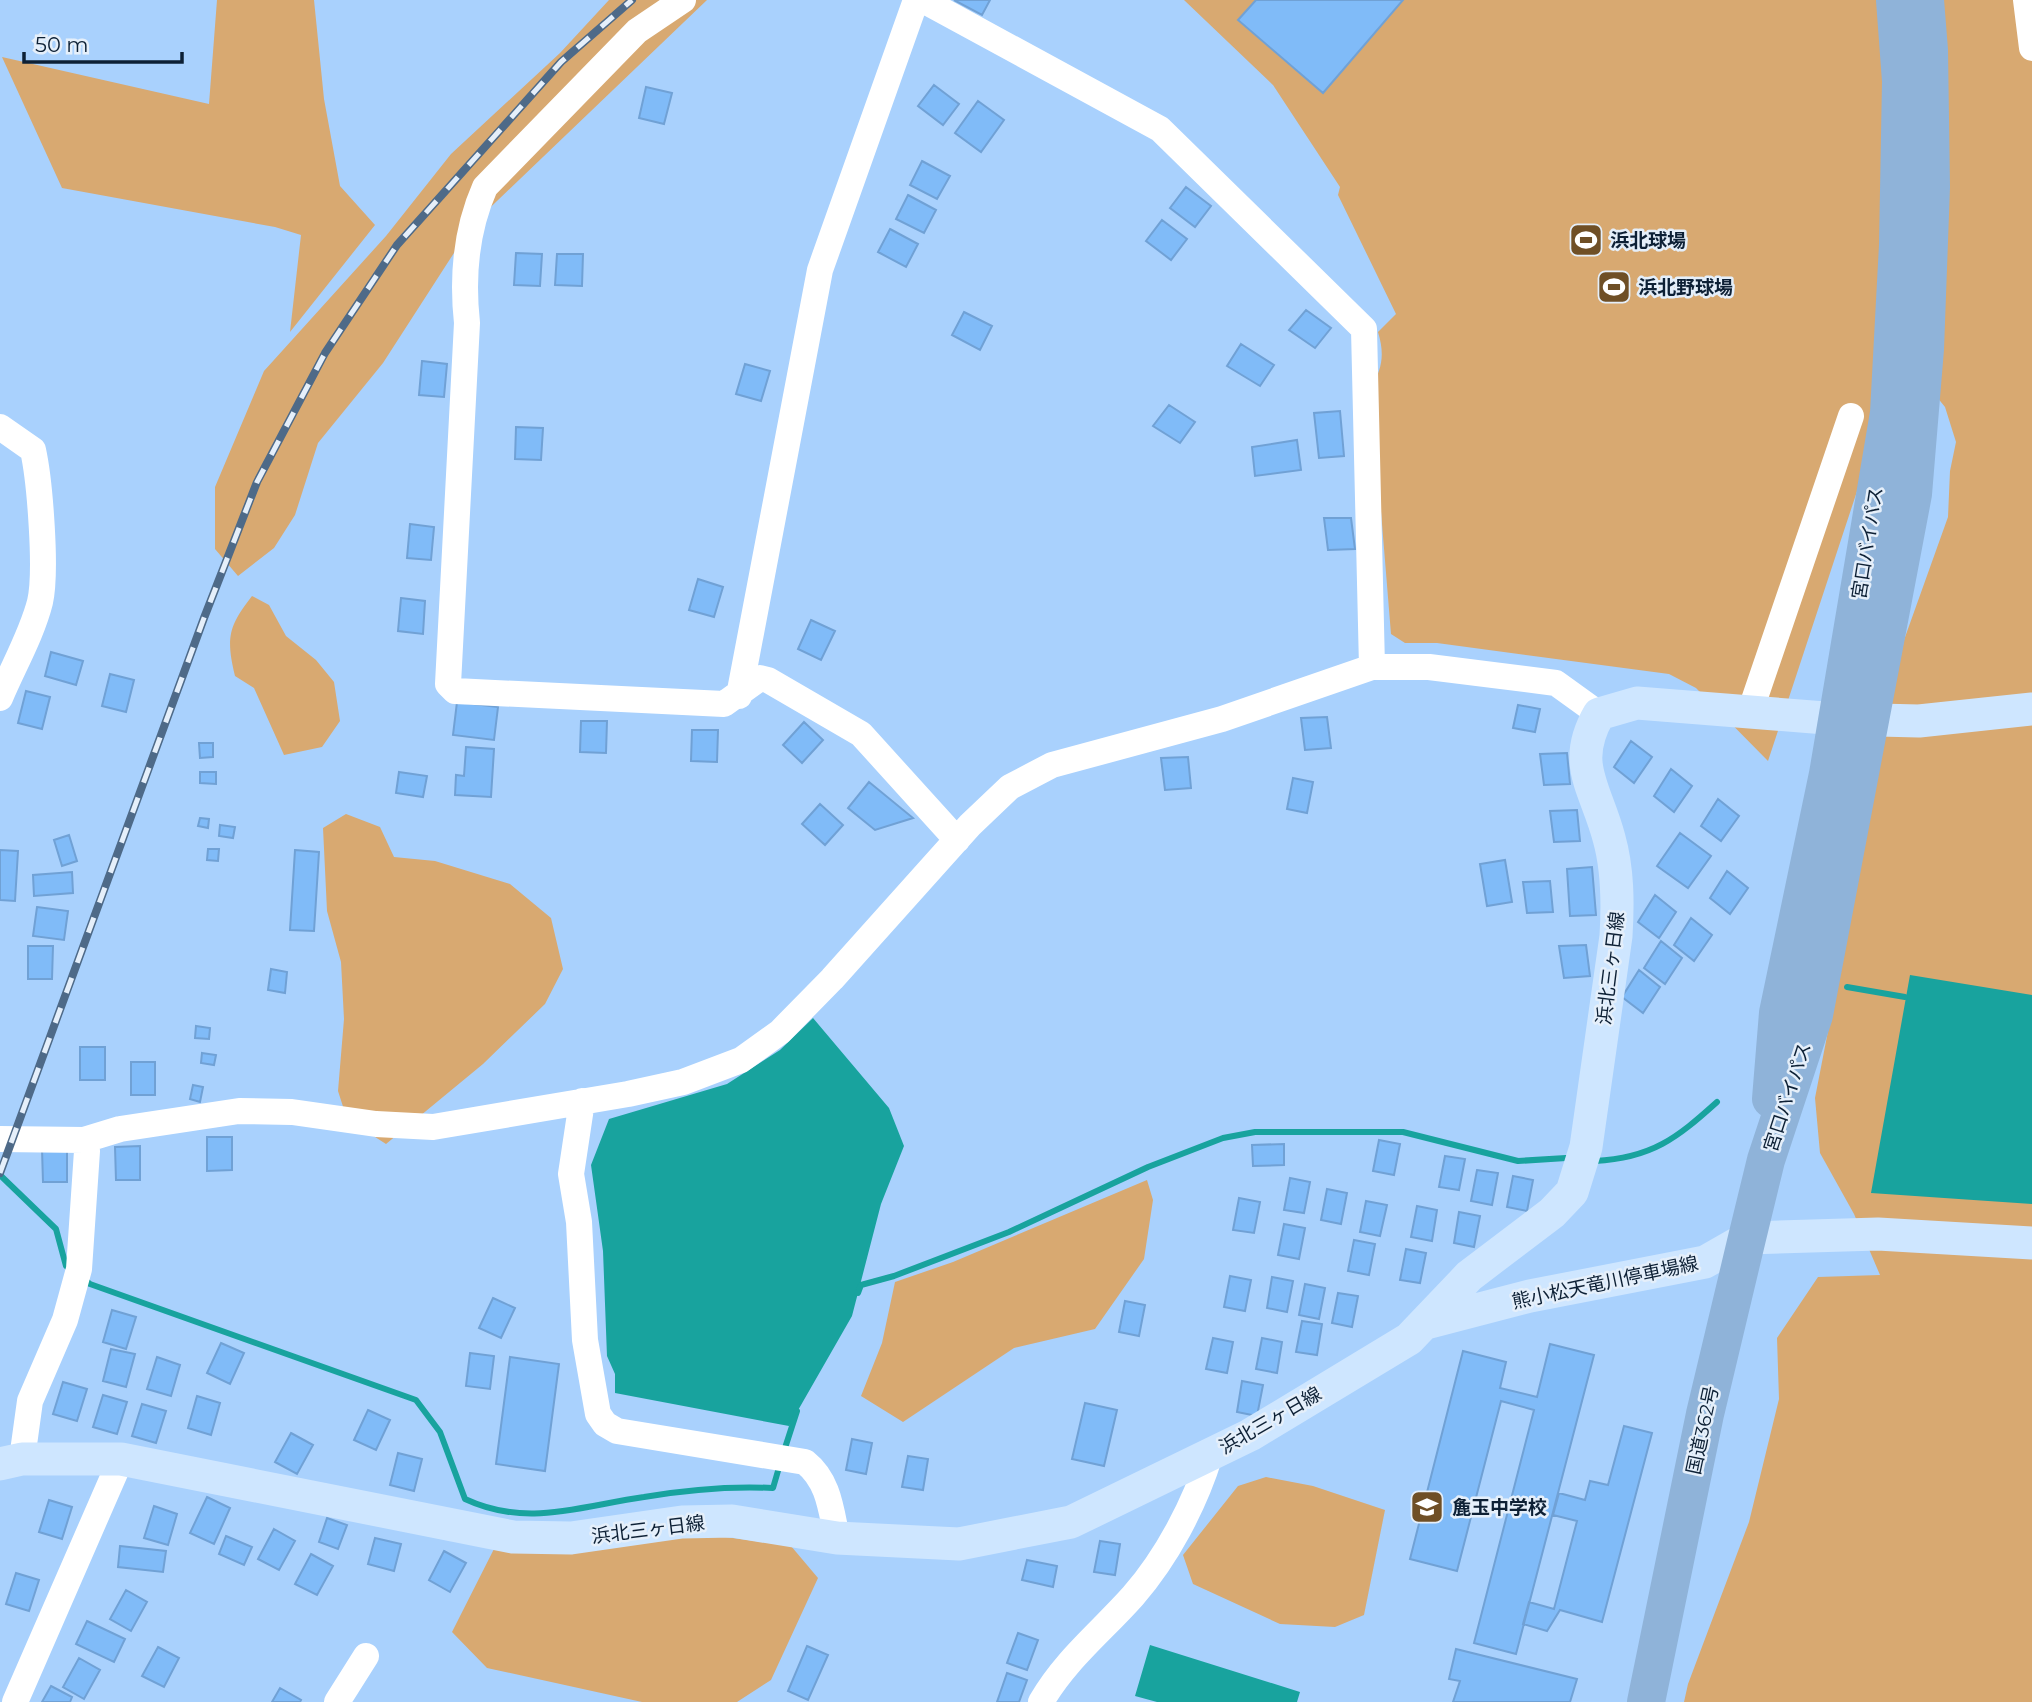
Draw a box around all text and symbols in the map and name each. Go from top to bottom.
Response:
scale bar [24,21,182,65]
text: 50 m [35,32,89,57]
sports icon: 浜北球場 [1567,221,1605,259]
place label: 浜北球場 [1610,229,1686,252]
sports icon: 浜北野球場 [1595,268,1633,306]
place label: 浜北野球場 [1638,276,1733,299]
street label: 宮口バイパス [1847,485,1888,601]
street label: 浜北三ヶ日線 [1592,910,1629,1026]
street label: 宮口バイパス [1759,1040,1816,1155]
street label: 熊小松天竜川停車場線 [1510,1251,1700,1313]
street label: 浜北三ヶ日線 [1215,1382,1325,1459]
street label: 国道362号 [1682,1384,1723,1477]
school or university icon: 麁玉中学校 [1408,1488,1446,1526]
place label: 麁玉中学校 [1452,1496,1547,1519]
street label: 浜北三ヶ日線 [590,1511,706,1548]

